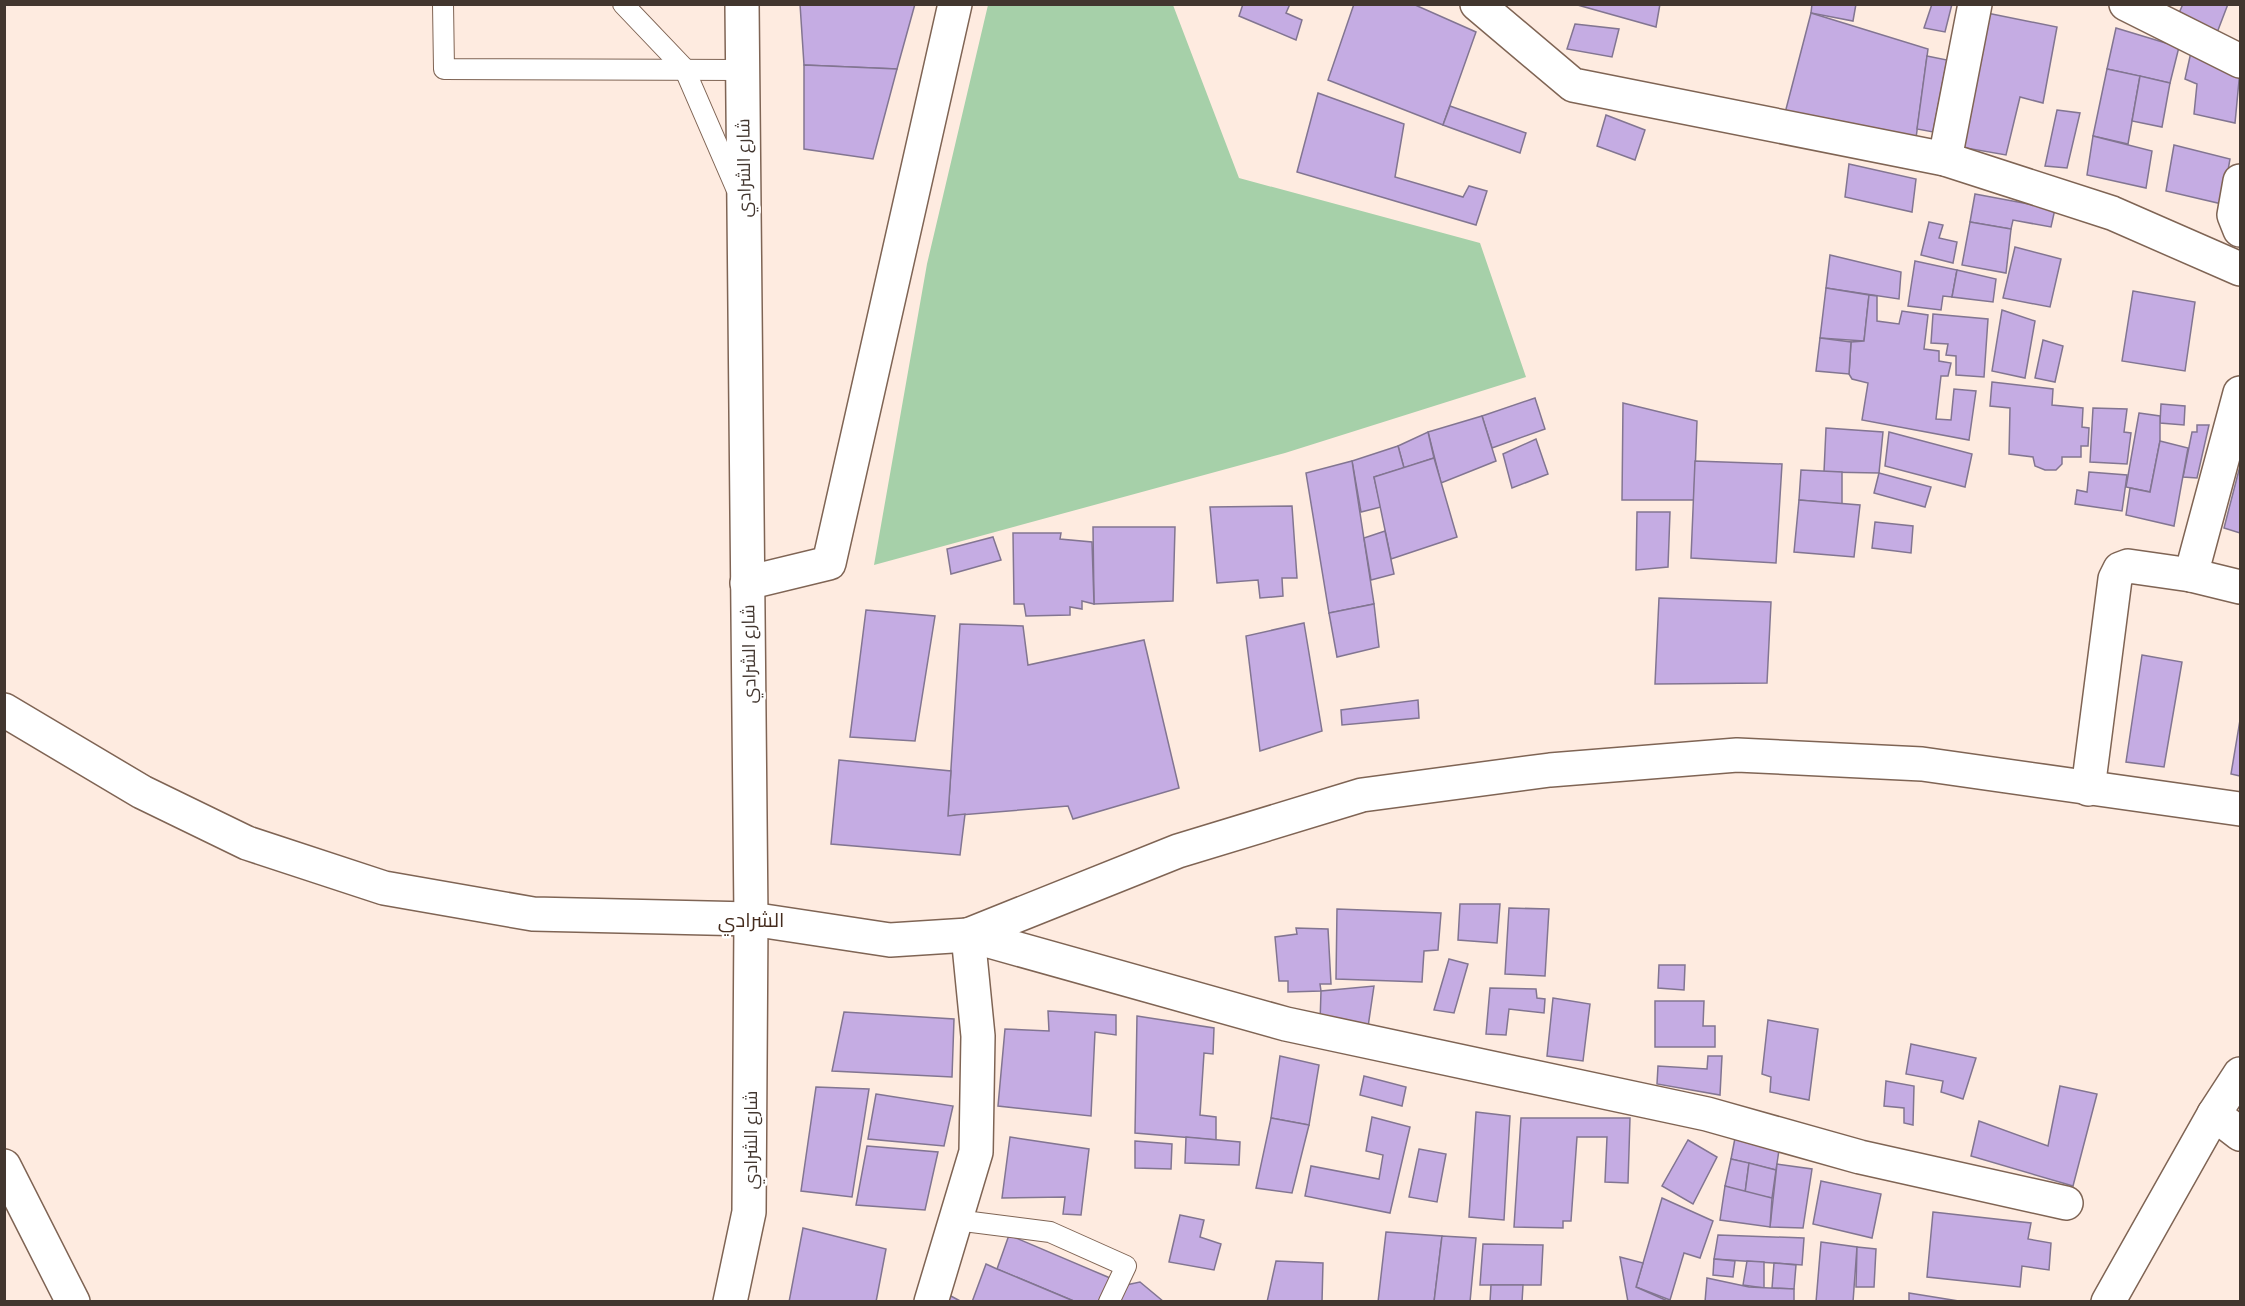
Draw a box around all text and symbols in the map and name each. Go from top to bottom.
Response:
street label: شارع الشرادي [732,118,759,218]
street label: شارع الشرادي [737,604,764,704]
district label: الشرادي [718,908,784,936]
street label: شارع الشرادي [740,1090,765,1190]

